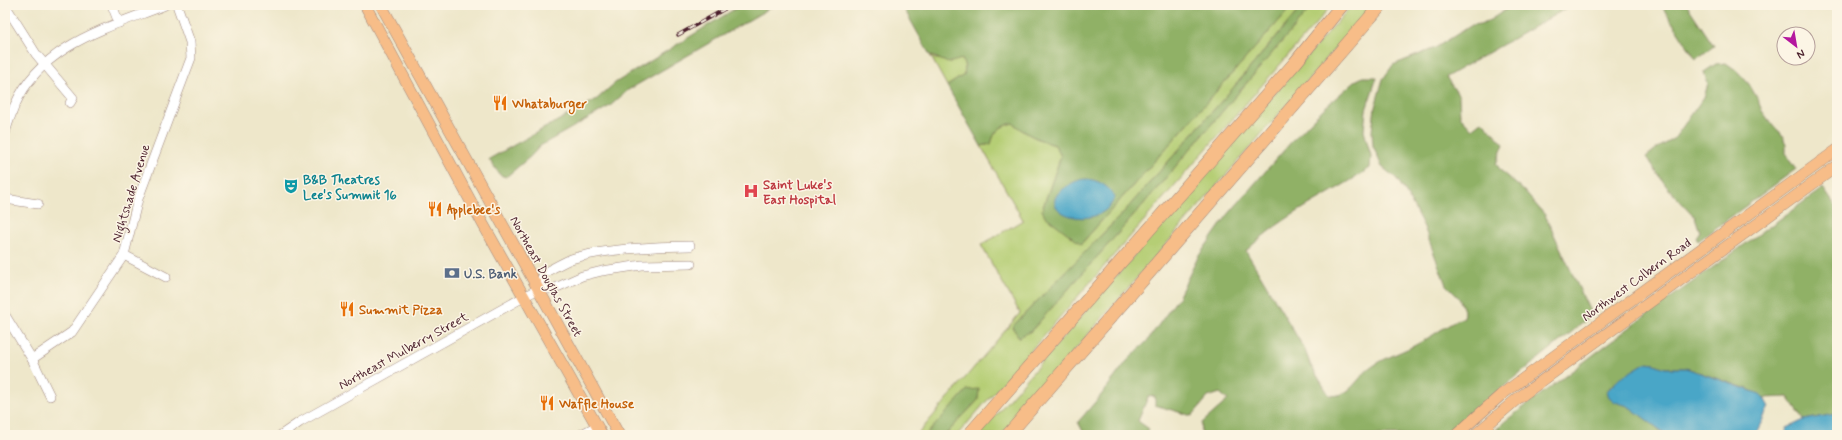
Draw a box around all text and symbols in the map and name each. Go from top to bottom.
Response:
north arrow [1776,26,1816,66]
text: N [1794,46,1807,62]
restaurant icon: Whataburger [491,94,509,112]
place label: Whataburger [511,96,587,115]
street label: Nightshade Avenue [108,142,156,245]
place label: B&B Theatres Lee's Summit 16 [303,172,397,204]
theatre icon: B&B Theatres Lee's Summit 16 [282,177,300,195]
place label: Saint Luke's East Hospital [763,177,837,209]
hospital icon: Saint Luke's East Hospital [742,182,760,200]
restaurant icon: Applebee's [426,200,444,218]
place label: Applebee's [447,202,500,220]
street label: Northeast Douglas Street [504,214,586,341]
street label: Northwest Colbern Road [1579,235,1695,326]
bank icon: U.S. Bank [443,264,461,282]
place label: U.S. Bank [464,266,518,283]
restaurant icon: Summit Pizza [338,300,356,318]
place label: Summit Pizza [359,302,443,319]
street label: Northeast Mulberry Street [336,308,472,394]
restaurant icon: Waffle House [538,394,556,412]
place label: Waffle House [558,396,635,413]

